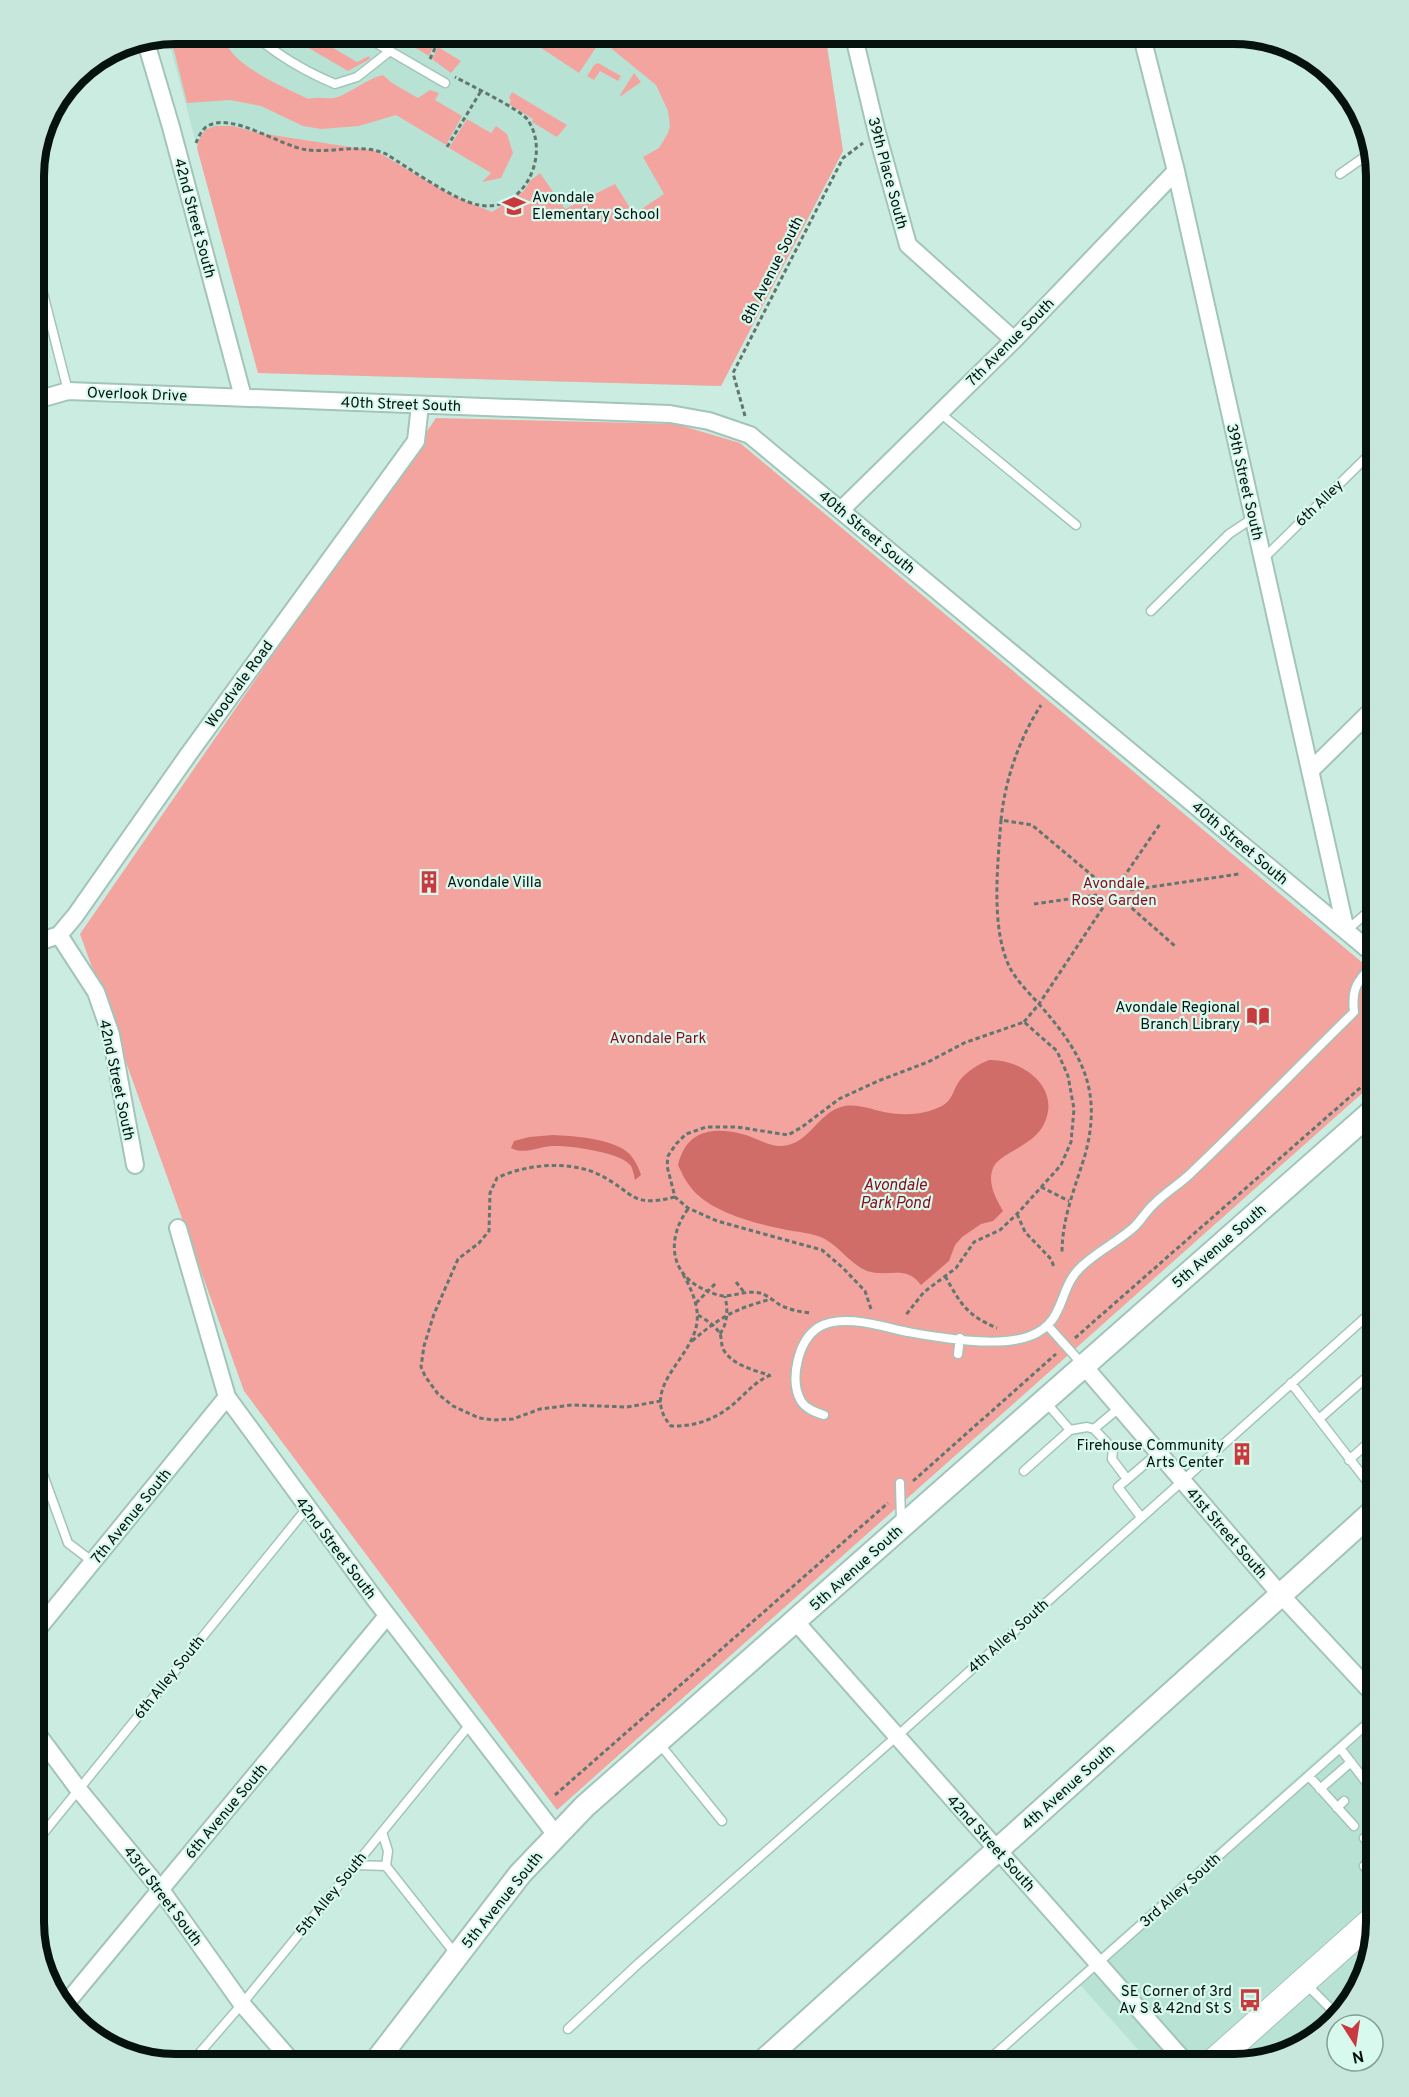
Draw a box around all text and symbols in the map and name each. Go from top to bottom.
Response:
street label: 39th Place South [862,115,911,231]
street label: 42nd Street South [168,156,219,280]
place label: Avondale Elementary School [532,189,659,225]
school or university icon: Avondale Elementary School [501,193,527,219]
street label: 8th Avenue South [738,214,809,328]
street label: 7th Avenue South [963,295,1059,391]
street label: Overlook Drive [86,384,187,407]
street label: 40th Street South [340,394,461,417]
street label: 39th Street South [1221,422,1266,543]
street label: 6th Alley [1292,477,1348,532]
street label: 40th Street South [814,487,918,579]
street label: Woodvale Road [202,637,278,732]
street label: 40th Street South [1187,798,1291,890]
building icon: Avondale Villa [416,869,442,895]
place label: Avondale Villa [447,874,542,893]
park label: Avondale Rose Garden [1071,875,1157,911]
place label: Avondale Regional Branch Library [1115,999,1240,1035]
library icon: Avondale Regional Branch Library [1245,1003,1271,1029]
street label: 42nd Street South [93,1018,138,1143]
park label: Avondale Park [610,1030,706,1049]
water label: Avondale Park Pond [860,1176,931,1214]
street label: 5th Avenue South [1169,1201,1271,1293]
place label: Firehouse Community Arts Center [1076,1437,1224,1473]
building icon: Firehouse Community Arts Center [1229,1441,1255,1467]
street label: 7th Avenue South [88,1465,176,1568]
street label: 41st Street South [1181,1484,1271,1584]
street label: 42nd Street South [290,1494,379,1604]
street label: 5th Avenue South [806,1522,908,1616]
street label: 4th Alley South [964,1596,1054,1679]
street label: 6th Alley South [131,1632,210,1724]
street label: 4th Avenue South [1018,1741,1120,1835]
street label: 6th Avenue South [182,1760,273,1864]
street label: 42nd Street South [942,1792,1038,1896]
street label: 43rd Street South [118,1843,205,1951]
street label: 5th Alley South [292,1849,372,1941]
street label: 5th Avenue South [458,1849,548,1953]
street label: 3rd Alley South [1137,1850,1225,1932]
place label: SE Corner of 3rd Av S & 42nd St S [1119,1983,1232,2019]
bus stop icon: SE Corner of 3rd Av S & 42nd St S [1237,1987,1263,2013]
north arrow [1325,2013,1385,2073]
text: N [1350,2045,1365,2067]

